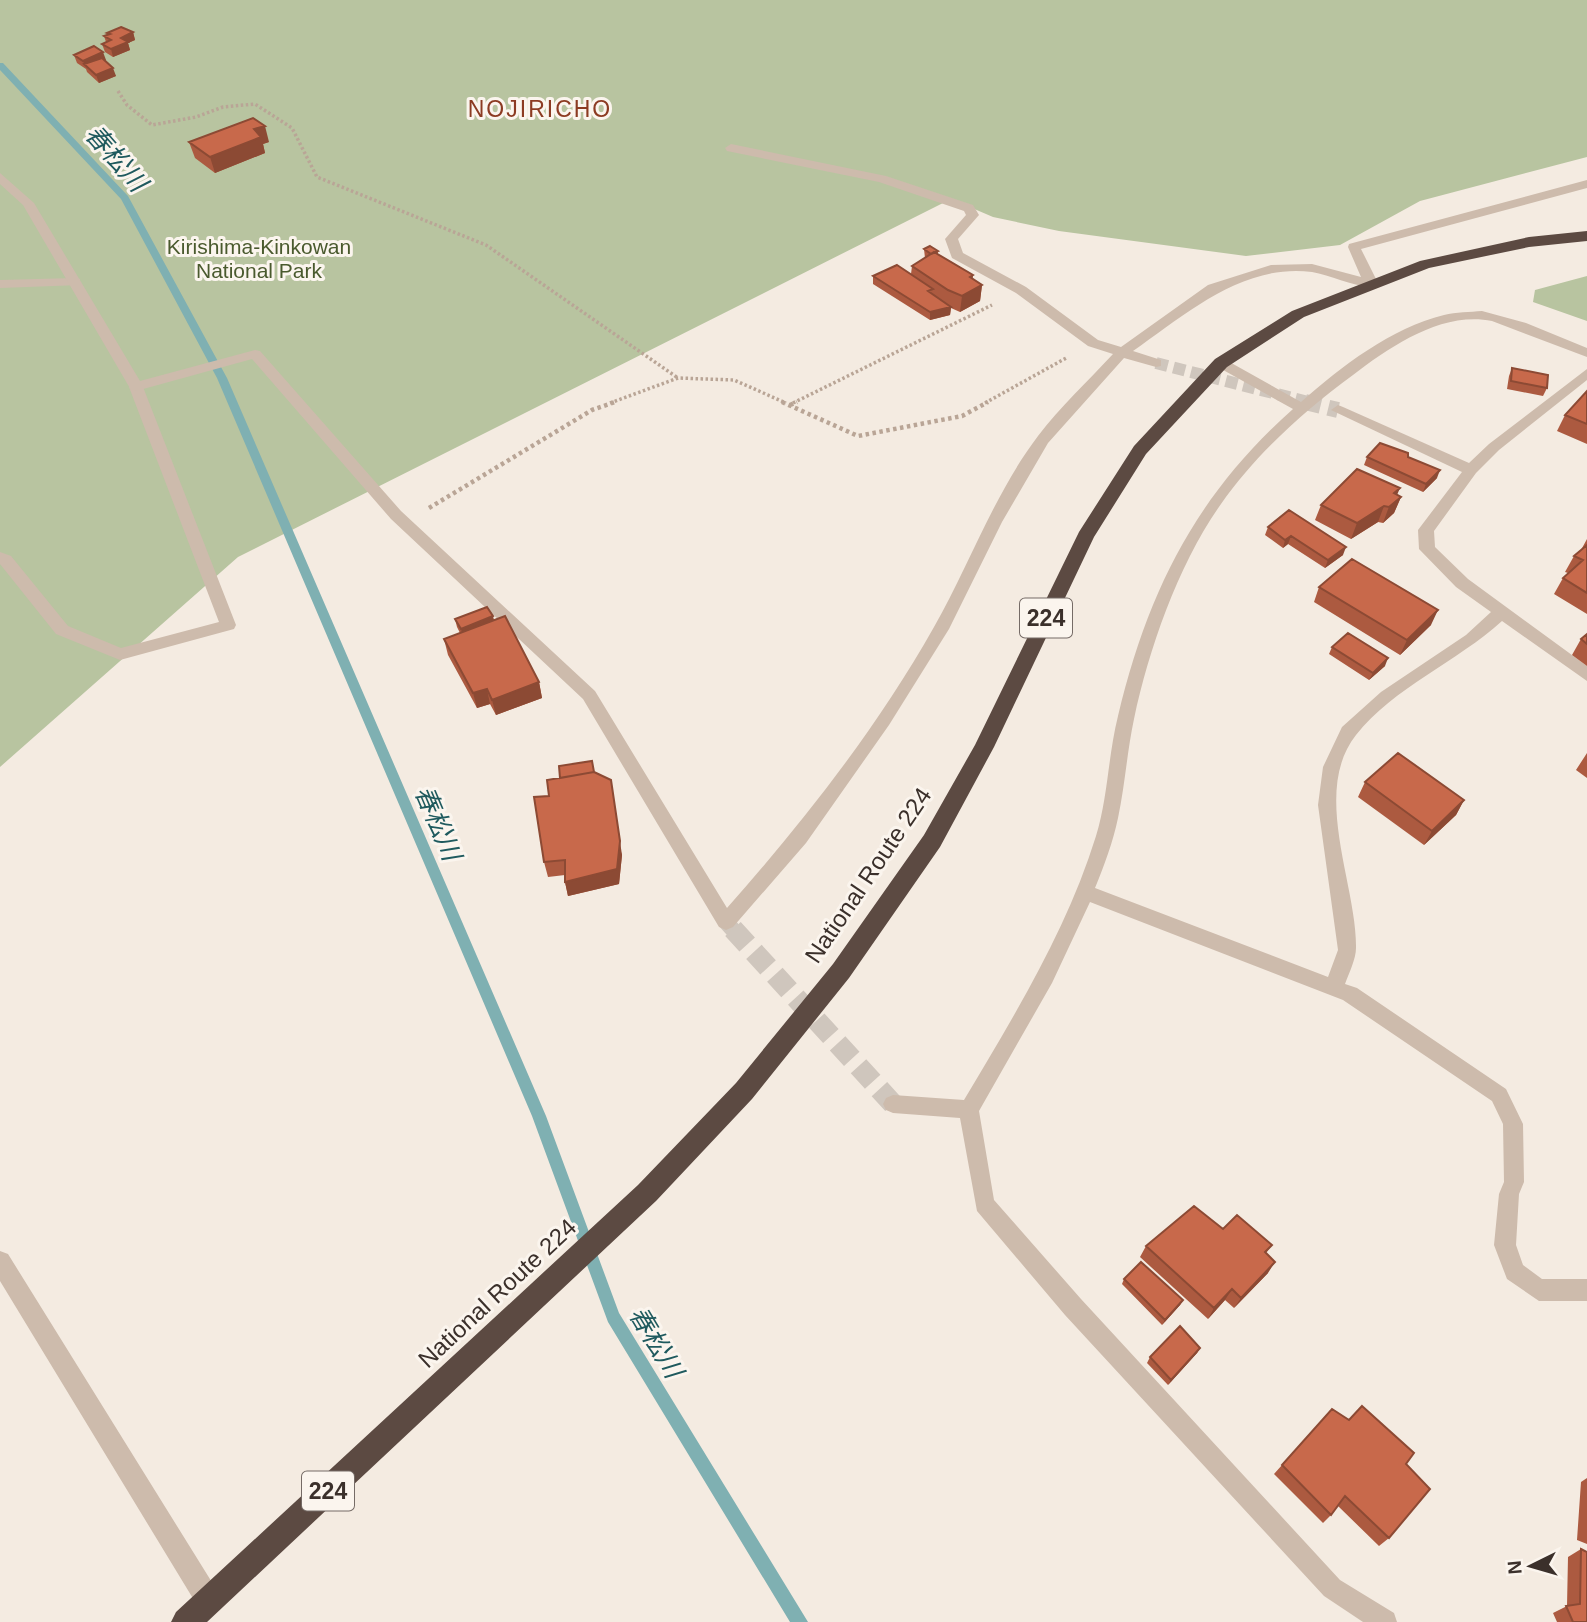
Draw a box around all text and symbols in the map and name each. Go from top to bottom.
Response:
district label: NOJIRICHO [468,96,612,122]
water label: 春松川 [79,119,155,200]
park label: Kirishima-Kinkowan National Park [167,235,351,282]
road number: 224 [1020,598,1072,638]
water label: 春松川 [409,781,468,868]
street label: National Route 224 [799,782,937,968]
street label: National Route 224 [413,1213,581,1373]
water label: 春松川 [623,1301,690,1386]
road number: 224 [302,1472,354,1510]
north arrow [1496,1531,1566,1601]
text: N [1504,1560,1526,1575]

